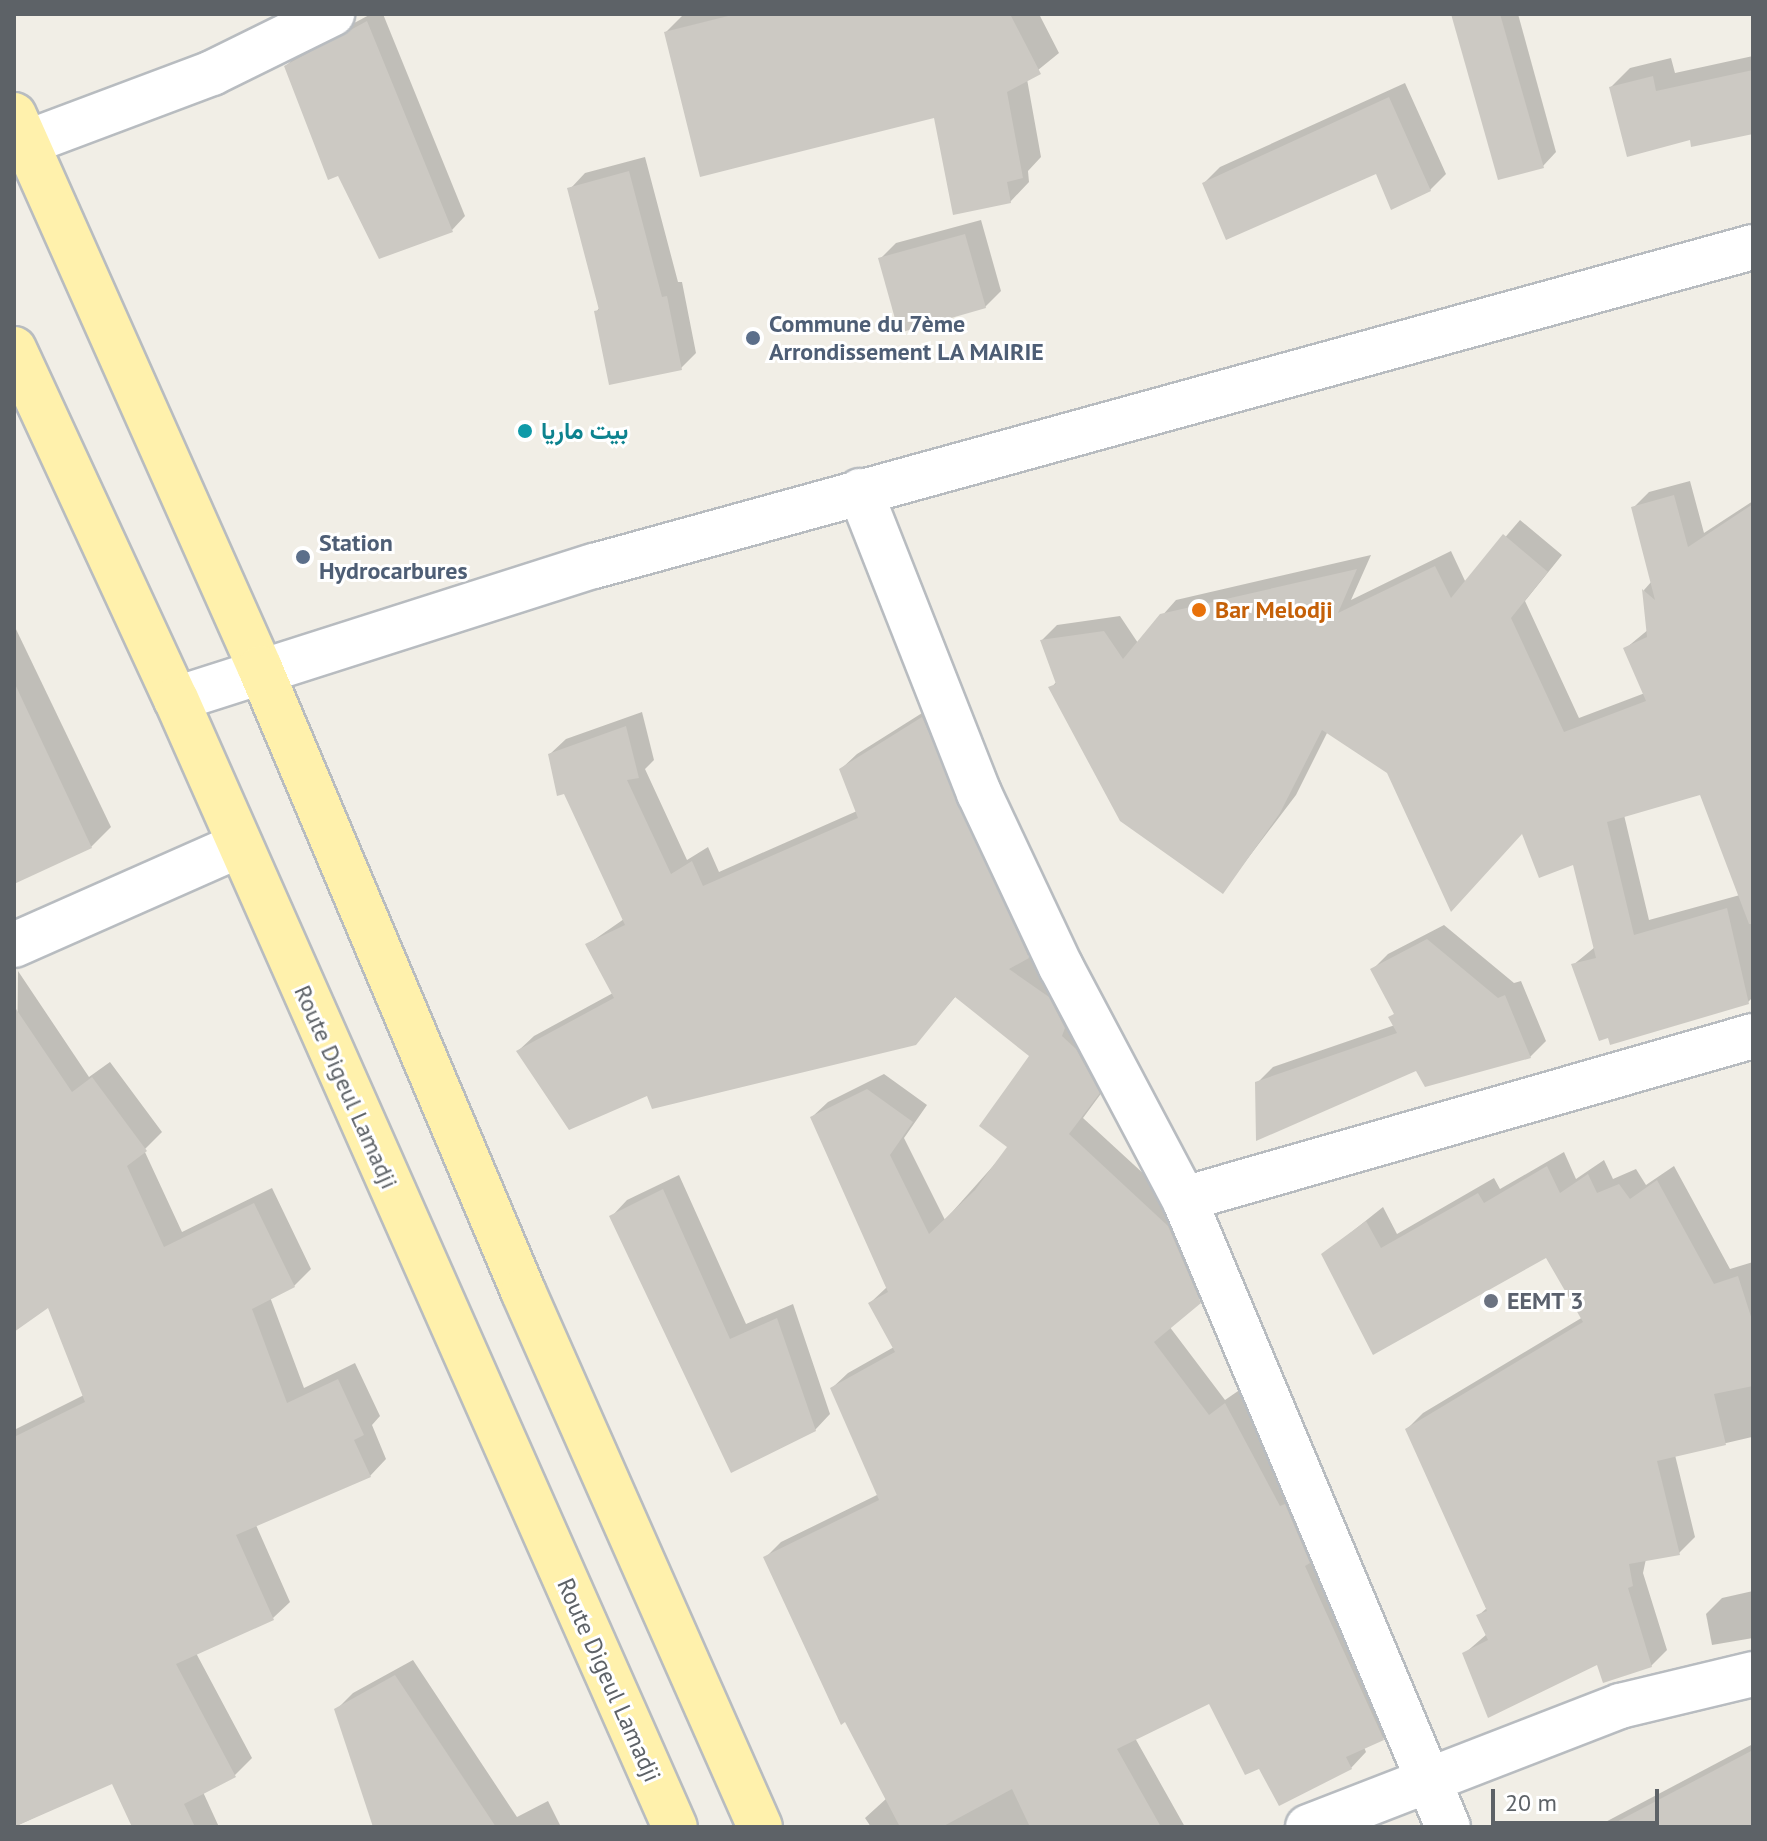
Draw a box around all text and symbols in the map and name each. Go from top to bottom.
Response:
place label: Commune du 7ème Arrondissement LA MAIRIE [769,310,1045,366]
marker: Commune du 7ème Arrondissement LA MAIRIE [744,329,762,347]
place label: بيت ماريا [541,417,628,445]
marker: بيت ماريا [516,422,534,440]
place label: Station Hydrocarbures [319,529,468,585]
marker: Station Hydrocarbures [294,548,312,566]
place label: Bar Melodji [1215,596,1333,624]
marker: Bar Melodji [1190,601,1208,619]
street label: Route Digeul Lamadji [288,981,404,1193]
place label: EEMT 3 [1507,1287,1585,1315]
marker: EEMT 3 [1482,1292,1500,1310]
street label: Route Digeul Lamadji [551,1574,667,1786]
scale bar [1495,1773,1663,1823]
text: 20 m [1505,1787,1557,1818]

